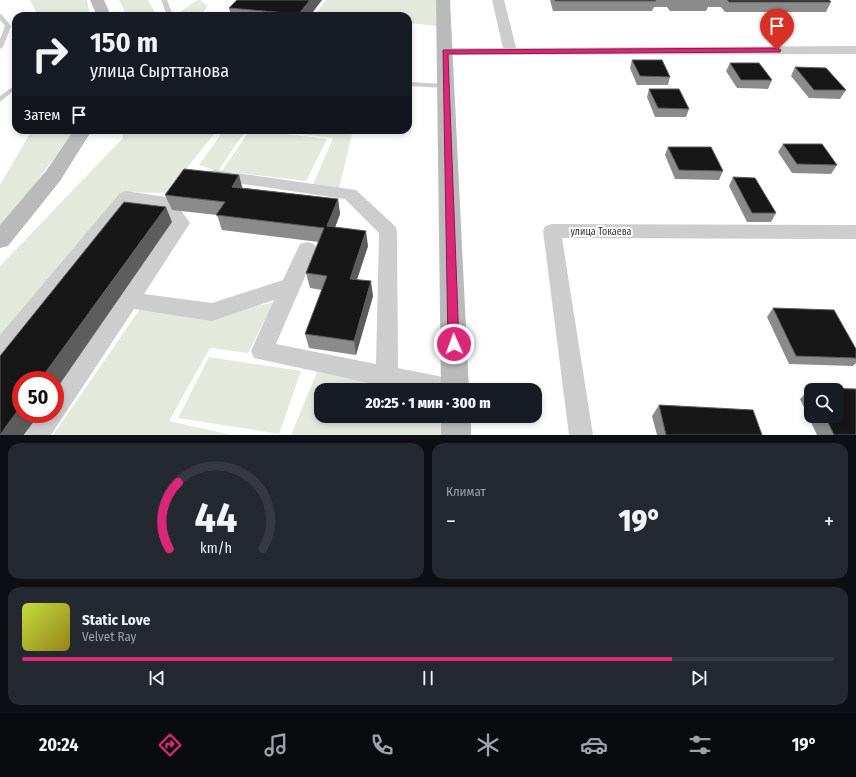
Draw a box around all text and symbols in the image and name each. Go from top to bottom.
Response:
pin [760,9,794,50]
icon: arrive [766,15,788,37]
text: 150 m [90,26,158,59]
icon: right [24,28,76,80]
text: улица Сырттанова [90,60,229,82]
icon: arrive [68,104,90,126]
text: Затем [24,106,60,124]
street label: улица Токаева [571,226,632,238]
position arrow [433,323,475,365]
speed limit sign: 50 [12,371,64,423]
map controls [804,383,844,423]
button: search [804,383,844,423]
text: 20:25 · 1 мин · 300 m [365,394,491,412]
text: Климат [446,484,486,499]
text: 44 [195,493,237,543]
text: 19° [619,503,661,539]
text: − [446,508,456,535]
text: + [824,508,834,535]
text: km/h [200,540,232,557]
text: Static Love [82,611,150,629]
text: Velvet Ray [82,629,136,644]
icon: previous [146,667,168,689]
icon: pause [417,667,439,689]
icon: next [688,667,710,689]
icon: directions [156,731,184,759]
icon: music [262,731,290,759]
icon: phone [368,731,396,759]
icon: climate [474,731,502,759]
icon: car [580,731,608,759]
icon: filters [686,731,714,759]
text: 20:24 [39,734,78,756]
text: 19° [792,734,817,756]

